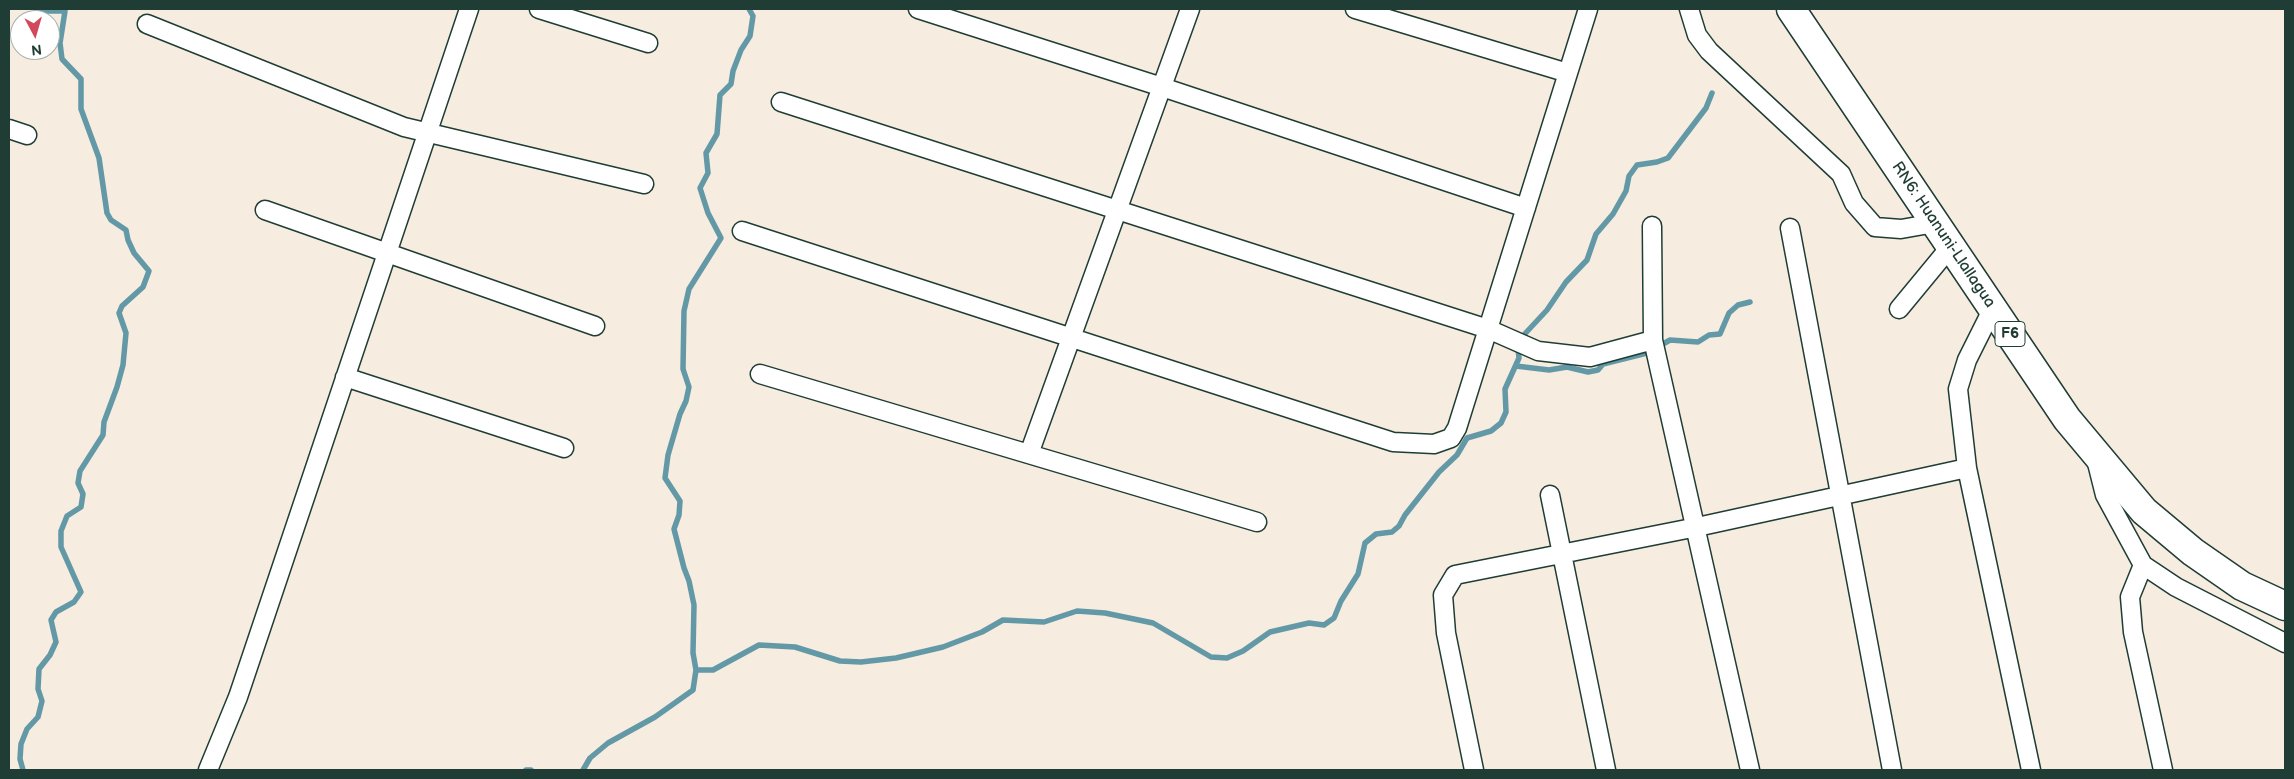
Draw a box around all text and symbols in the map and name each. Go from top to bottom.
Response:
north arrow [10,10,60,60]
text: N [30,40,43,58]
street label: RN6: Huanuni-Llallagua [1887,158,1999,312]
road number: F6 [1995,322,2025,346]

